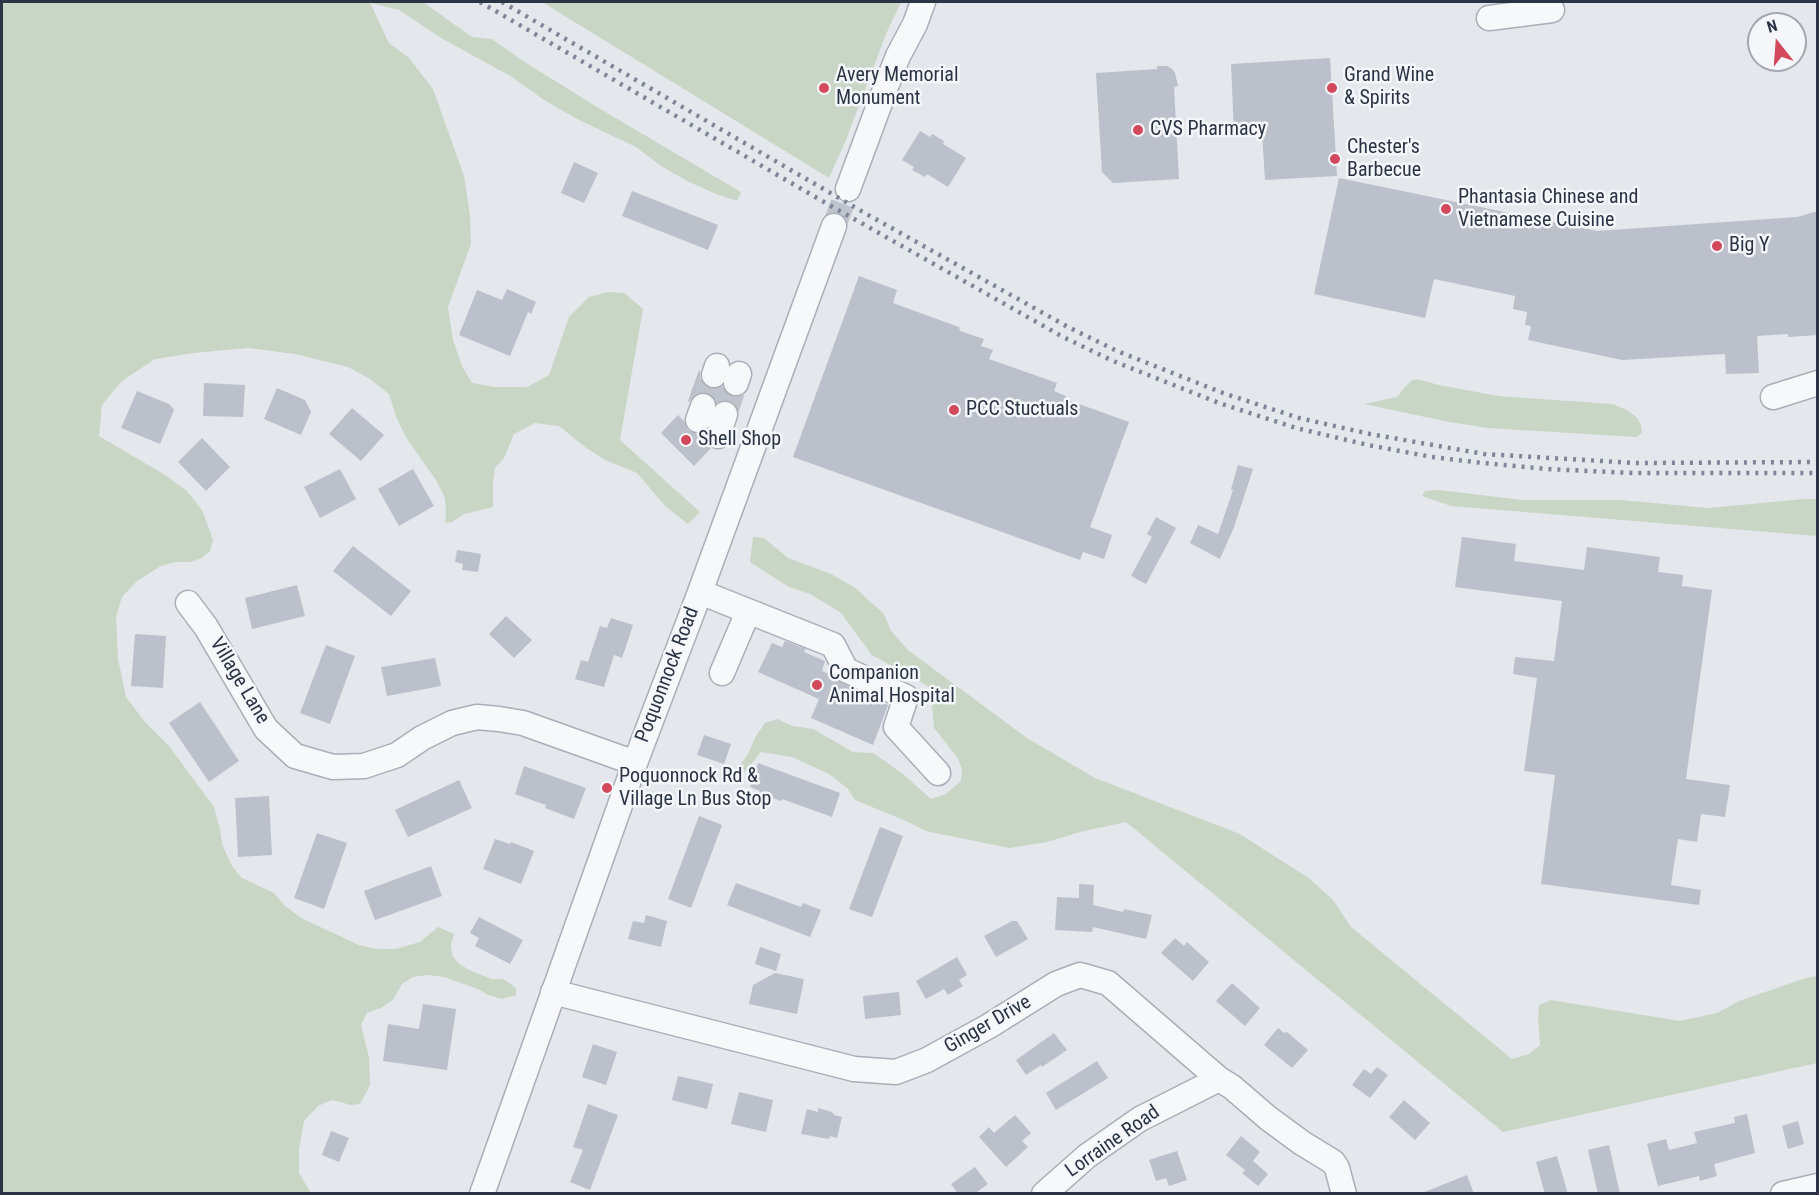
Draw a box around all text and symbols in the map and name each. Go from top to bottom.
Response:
north arrow [1747,12,1807,72]
text: N [1765,16,1780,37]
place label: Avery Memorial Monument [836,64,958,111]
place label: Grand Wine & Spirits [1344,64,1434,111]
marker: Avery Memorial Monument [817,81,831,95]
marker: Grand Wine & Spirits [1325,81,1339,95]
place label: CVS Pharmacy [1150,118,1266,142]
marker: CVS Pharmacy [1131,123,1145,137]
place label: Chester's Barbecue [1347,136,1421,183]
marker: Chester's Barbecue [1328,152,1342,166]
place label: Phantasia Chinese and Vietnamese Cuisine [1458,186,1638,233]
marker: Phantasia Chinese and Vietnamese Cuisine [1439,202,1453,216]
place label: Big Y [1729,234,1769,258]
marker: Big Y [1710,239,1724,253]
place label: PCC Stuctuals [966,398,1078,422]
marker: PCC Stuctuals [947,403,961,417]
place label: Shell Shop [698,428,781,452]
marker: Shell Shop [679,433,693,447]
street label: Poquonnock Road [631,604,705,746]
street label: Village Lane [204,633,274,729]
place label: Companion Animal Hospital [829,662,955,709]
marker: Companion Animal Hospital [810,678,824,692]
place label: Poquonnock Rd & Village Ln Bus Stop [619,765,771,812]
marker: Poquonnock Rd & Village Ln Bus Stop [600,781,614,795]
street label: Ginger Drive [940,991,1036,1059]
street label: Lorraine Road [1061,1101,1165,1183]

